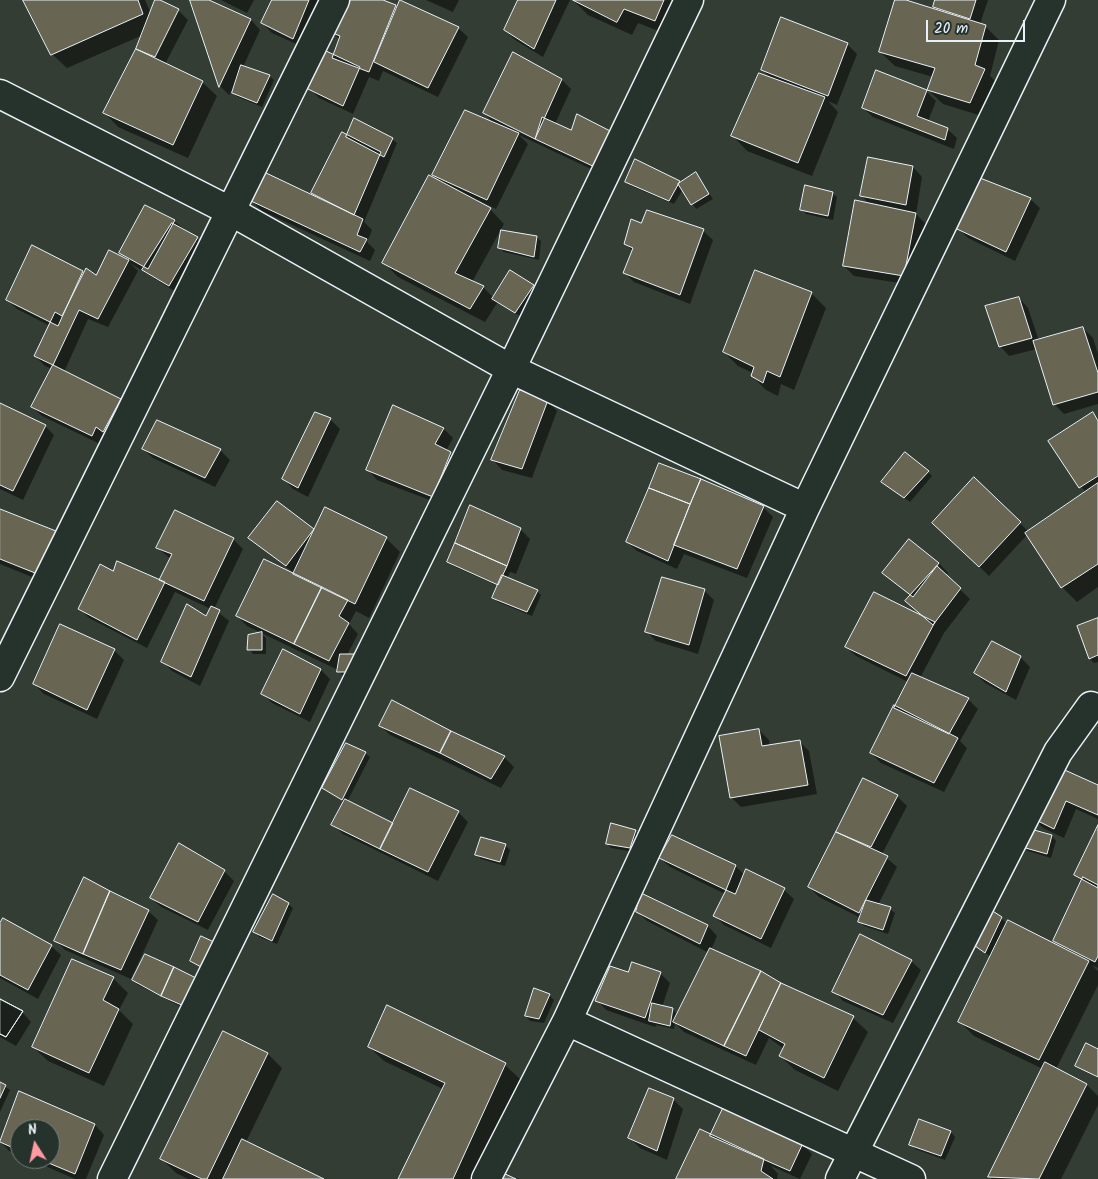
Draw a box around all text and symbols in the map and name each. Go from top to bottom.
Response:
scale bar [928,10,1027,42]
text: 20 m [934,17,968,41]
north arrow [10,1119,60,1169]
text: N [26,1119,39,1142]

